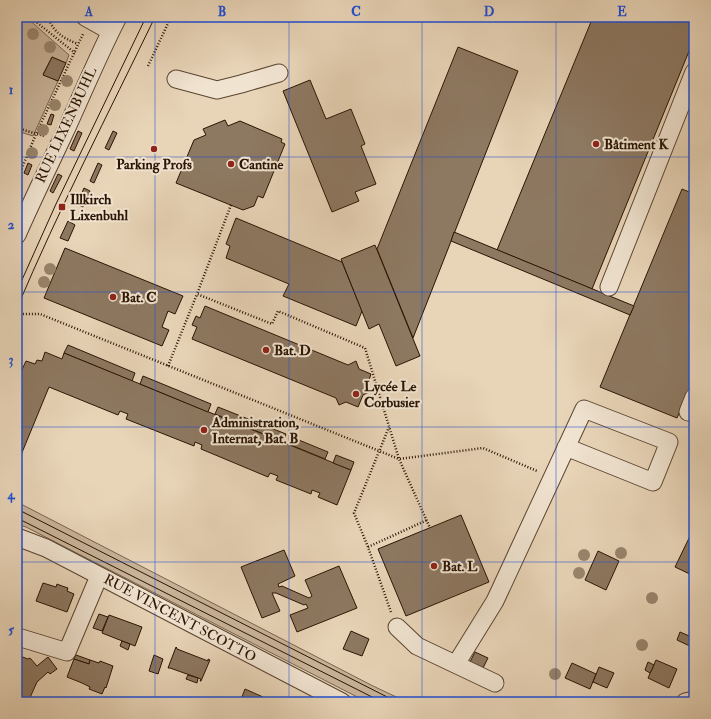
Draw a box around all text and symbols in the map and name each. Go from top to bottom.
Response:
text: A [84,4,94,20]
text: B [218,4,226,20]
text: C [351,4,361,20]
text: D [484,4,495,20]
text: E [617,4,627,20]
street label: RUE LIXENBUHL [32,64,100,186]
text: 1 [9,82,14,98]
place label: Bâtiment K [604,136,669,153]
marker: Bâtiment K [591,139,601,149]
marker: Parking Profs [149,144,159,154]
place label: Parking Profs [116,156,192,174]
place label: Cantine [239,156,284,173]
marker: Cantine [226,159,236,169]
place label: Illkirch Lixenbuhl [70,191,128,224]
marker: Illkirch Lixenbuhl [57,202,67,212]
text: 2 [8,217,15,233]
place label: Bat. C [121,289,156,306]
marker: Bat. C [108,292,118,302]
place label: Bat. D [274,342,311,359]
marker: Bat. D [261,345,271,355]
text: 3 [9,352,14,368]
place label: Lycée Le Corbusier [364,378,421,411]
marker: Lycée Le Corbusier [351,389,361,399]
place label: Administration, Internat, Bat. B [211,414,300,447]
marker: Administration, Internat, Bat. B [199,425,209,435]
text: 4 [6,487,15,503]
place label: Bat. L [442,558,478,575]
marker: Bat. L [429,561,439,571]
street label: RUE VINCENT SCOTTO [101,570,259,666]
text: 5 [8,622,14,638]

